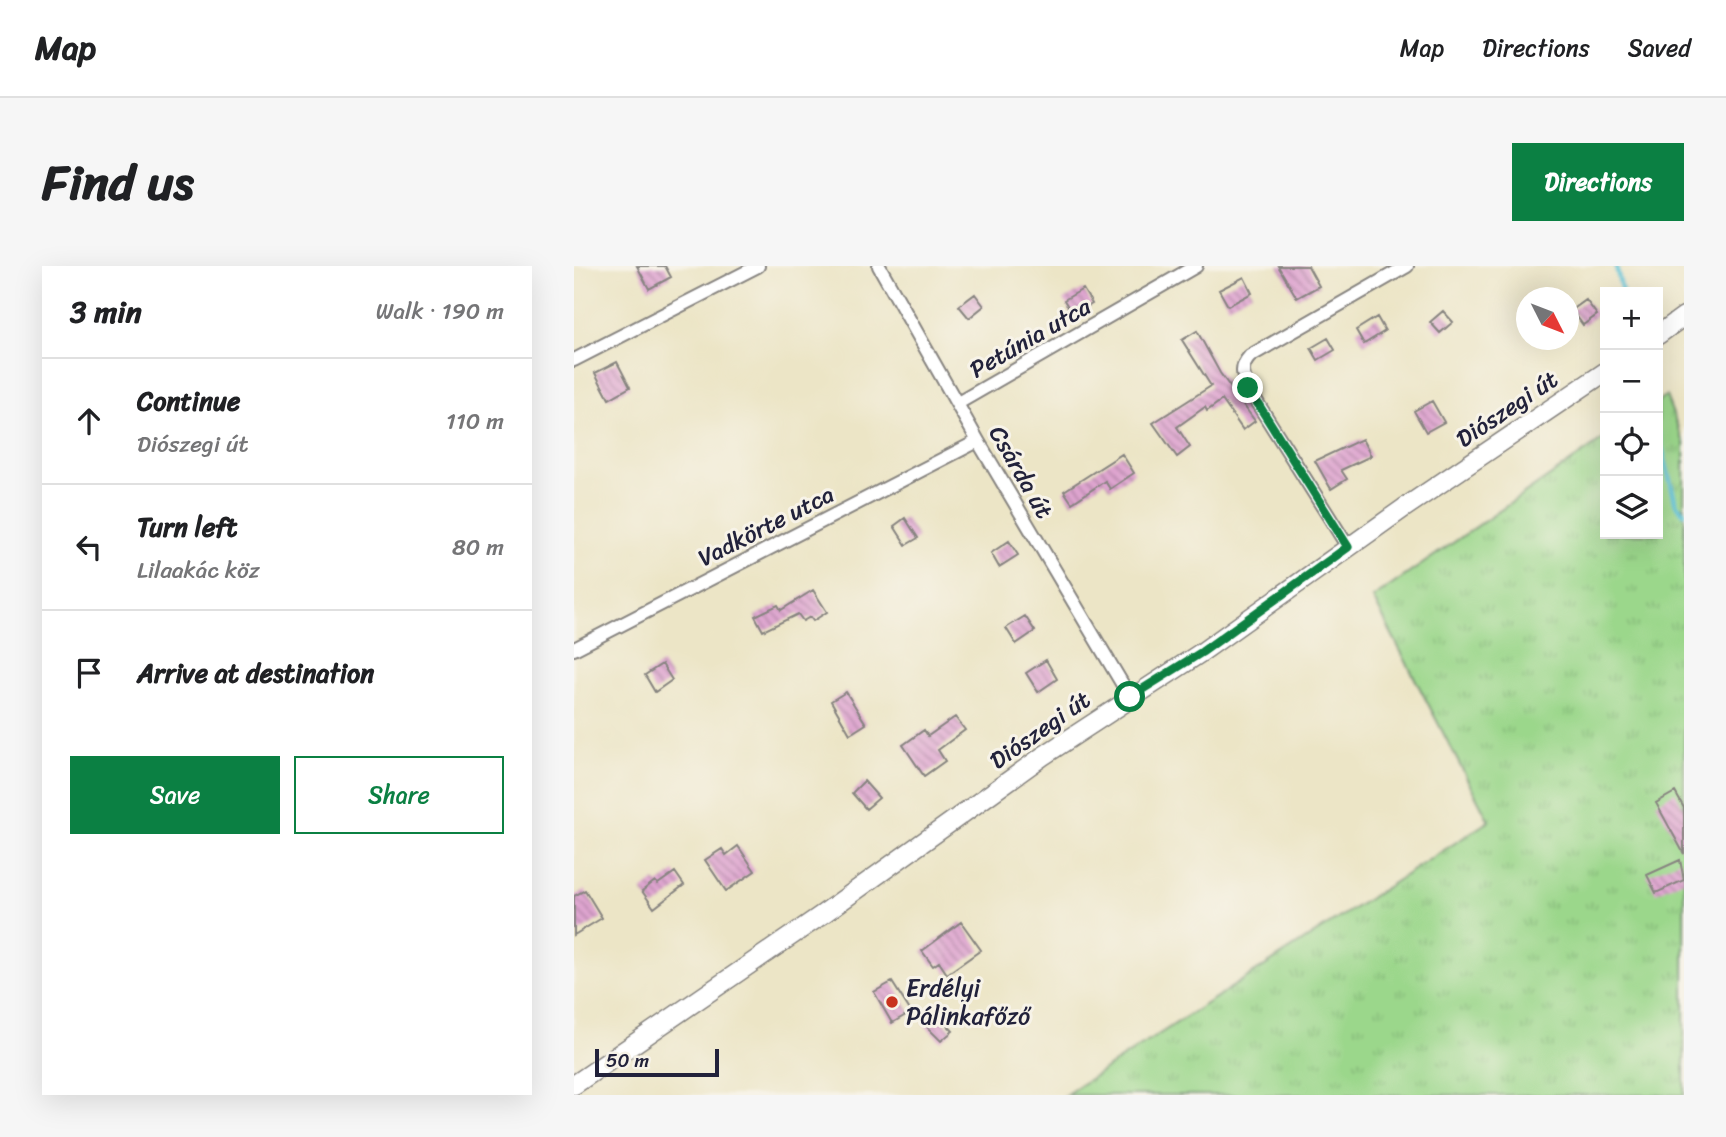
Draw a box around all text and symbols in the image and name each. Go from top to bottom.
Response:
text: Map [35,19,96,77]
text: Map [1400,27,1444,69]
text: Directions [1482,27,1590,69]
text: Saved [1628,27,1691,69]
text: Find us [42,139,194,226]
button: Directions [1512,143,1684,221]
text: 3 min [70,285,142,339]
street label: Petúnia utca [961,286,1100,390]
north arrow [1516,287,1579,350]
map controls [1600,287,1663,539]
button: + [1600,287,1663,350]
text: Walk · 190 m [376,291,504,332]
button: − [1600,350,1663,413]
street label: Diószegi út [1447,359,1567,459]
route end [1232,372,1263,403]
text: Continue [137,378,240,424]
text: 110 m [446,401,504,442]
icon: ahead [70,402,108,440]
button: locate [1600,413,1663,476]
street label: Csárda út [977,417,1065,527]
text: Diószegi út [137,424,248,465]
street label: Vadkörte utca [690,474,842,578]
button: layers [1600,476,1663,539]
text: Turn left [137,504,237,550]
text: 80 m [452,527,504,568]
icon: left [70,528,108,566]
text: Lilaakác köz [137,550,260,591]
text: Arrive at destination [137,650,374,696]
icon: arrive [70,654,108,692]
street label: Diószegi út [980,679,1100,781]
route start [1114,681,1145,712]
button: Save [70,756,280,834]
button: Share [294,756,504,834]
place label: Erdélyi Pálinkafőző [906,967,1032,1037]
marker: Erdélyi Pálinkafőző [884,994,900,1010]
text: 50 m [606,1044,649,1077]
scale bar [595,1046,719,1078]

